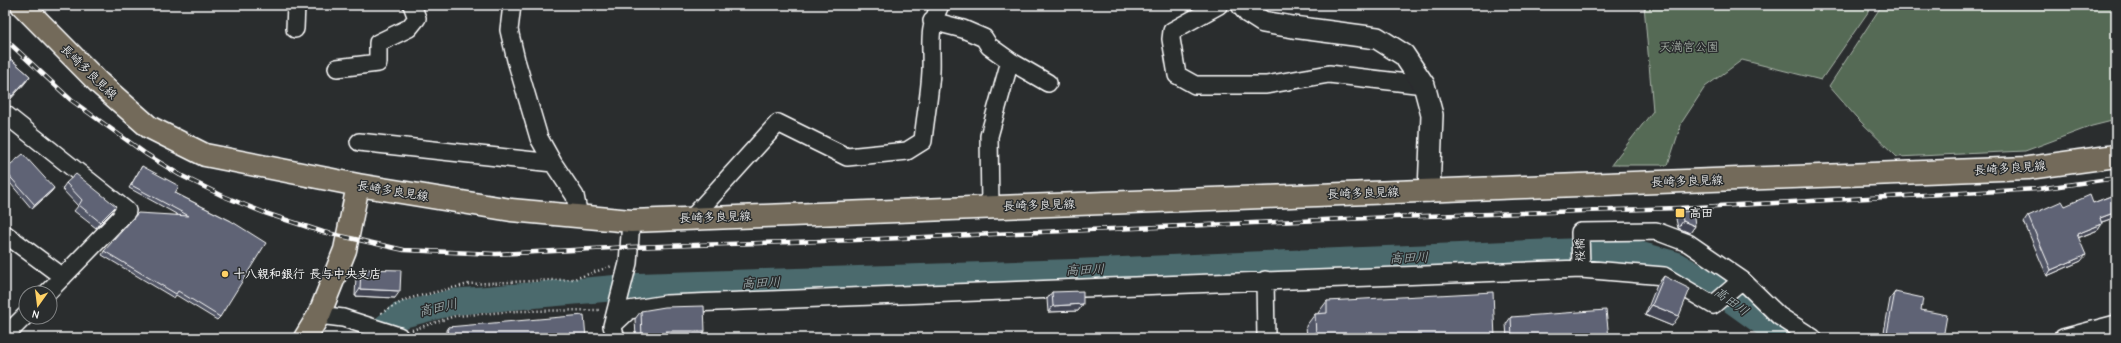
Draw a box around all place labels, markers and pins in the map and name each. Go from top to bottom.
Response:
place label: 高田 [1689,206,1713,220]
marker: 高田 [1674,207,1686,219]
place label: 十八親和銀行 長与中央支店 [233,267,381,281]
marker: 十八親和銀行 長与中央支店 [220,269,230,279]

